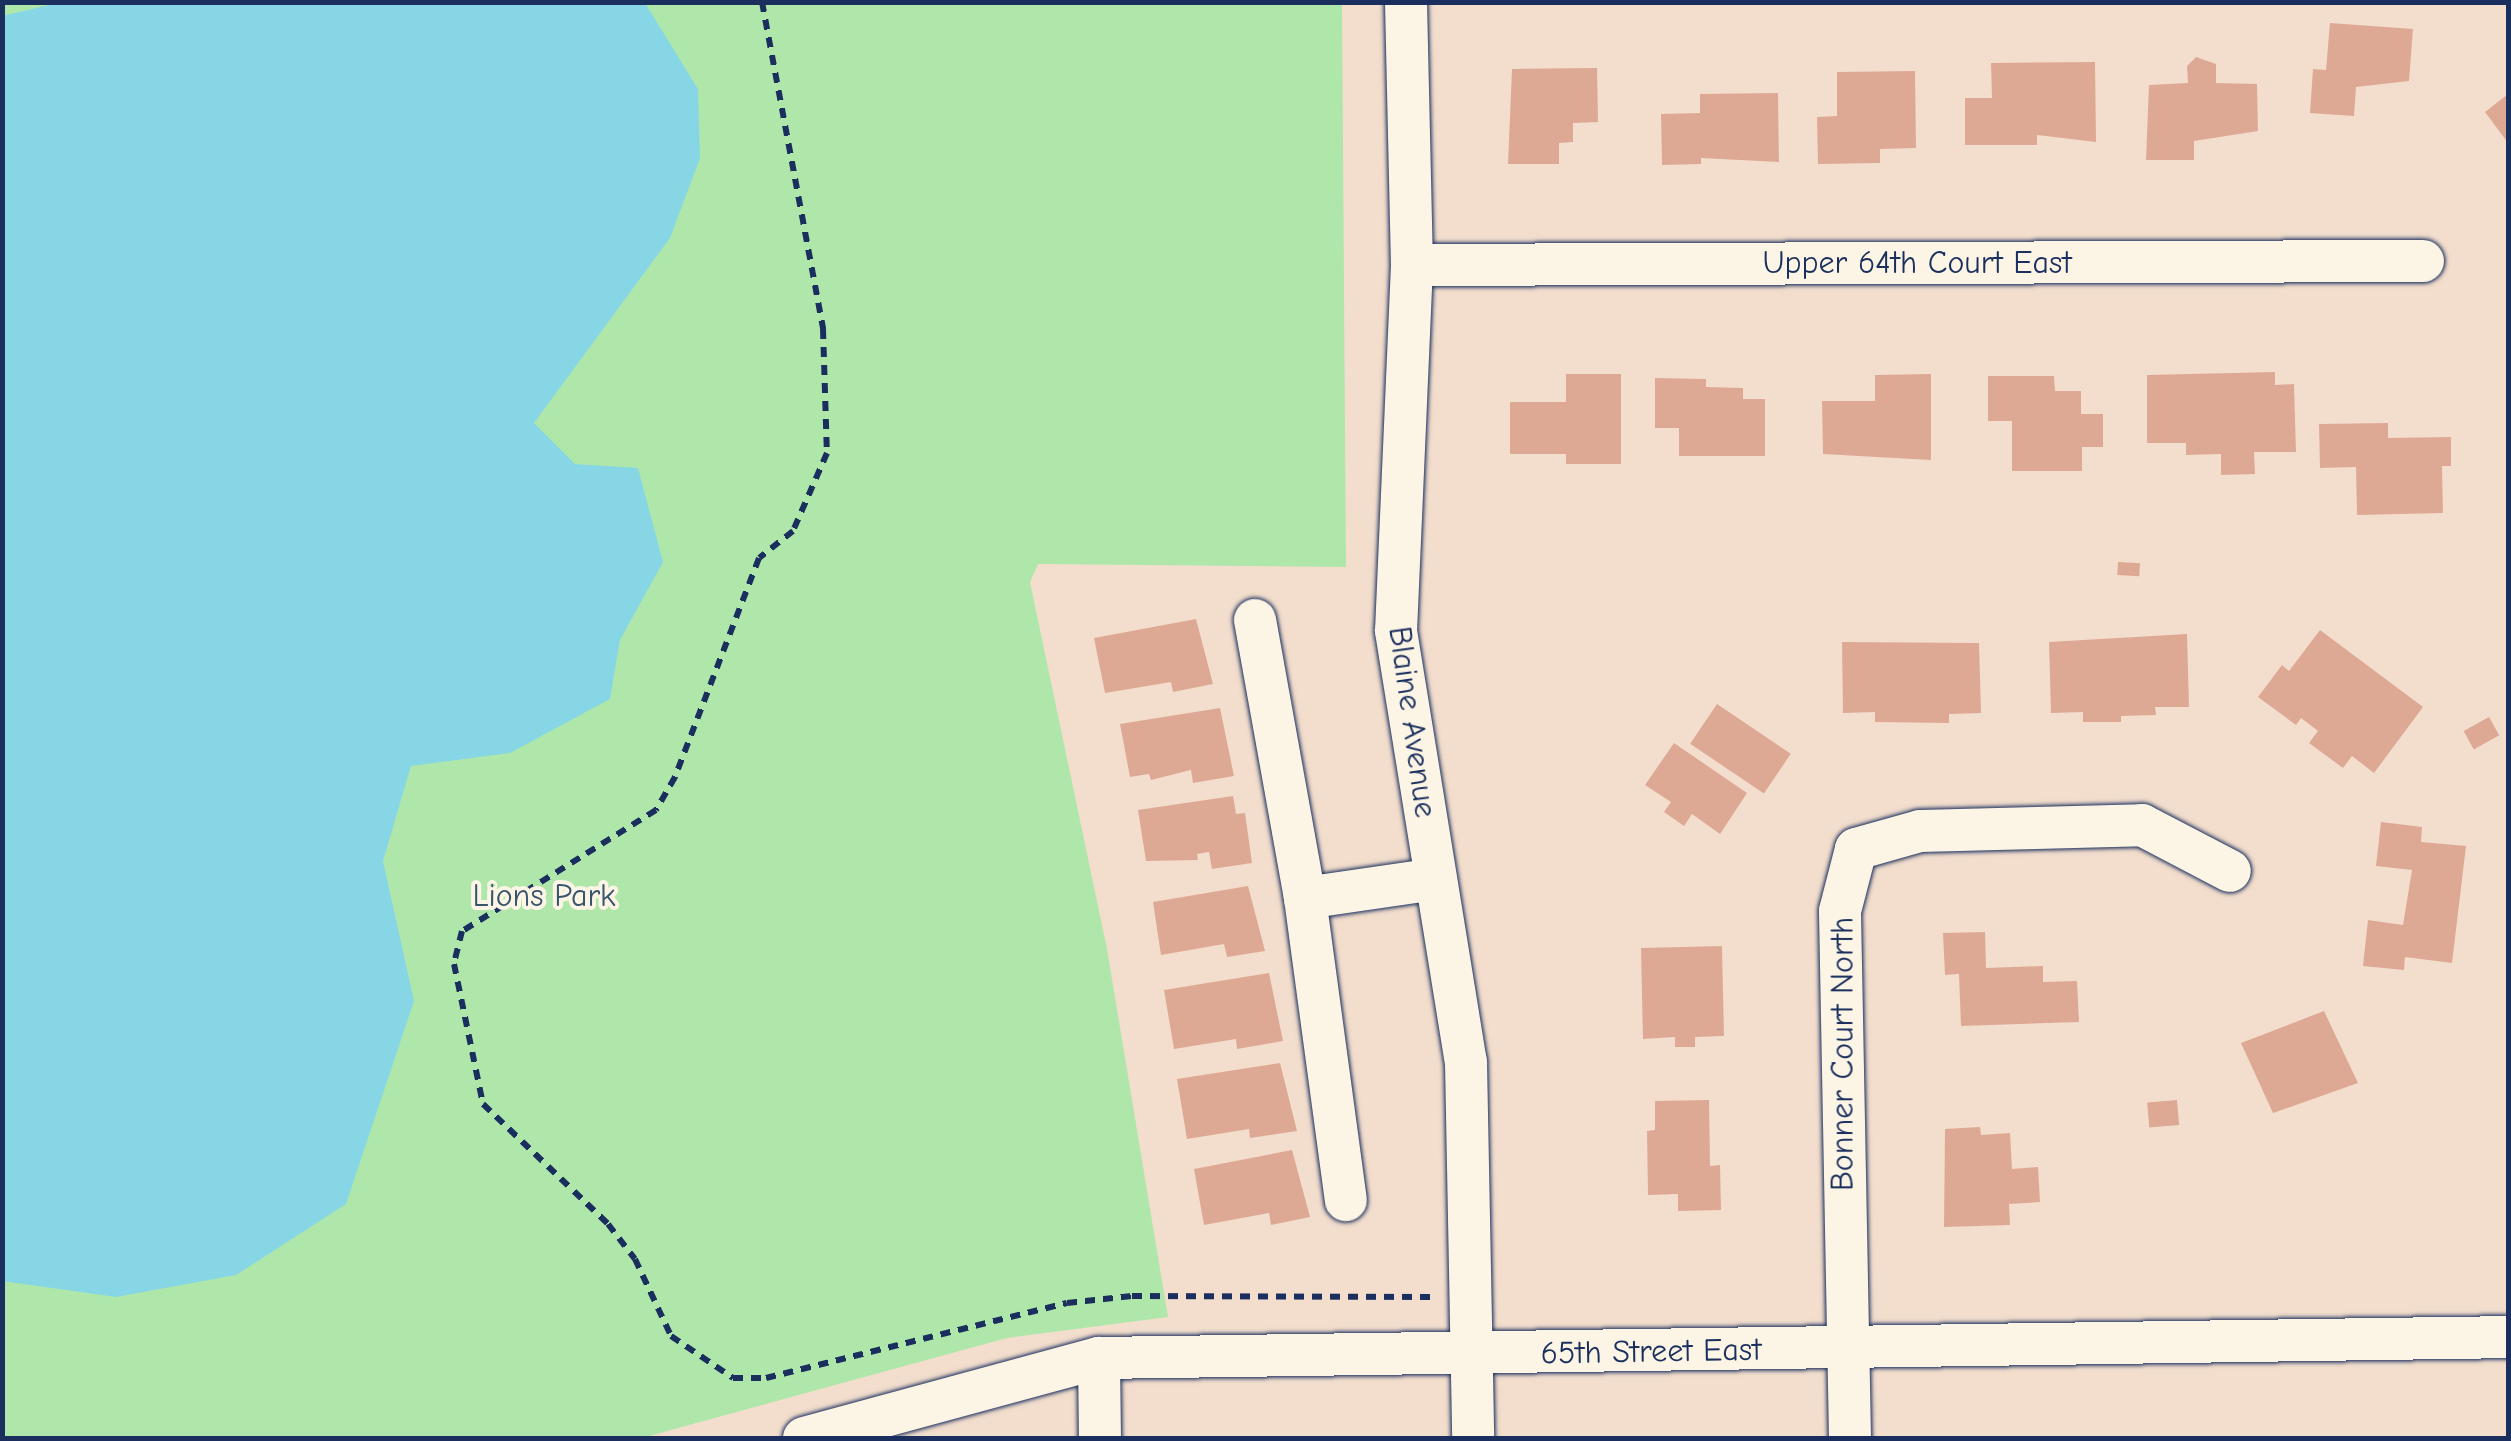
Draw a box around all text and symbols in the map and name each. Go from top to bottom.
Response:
street label: Upper 64th Court East [1762,244,2072,282]
street label: Blaine Avenue [1380,624,1444,820]
park label: Lions Park [472,877,616,915]
street label: Bonner Court North [1824,917,1862,1191]
street label: 65th Street East [1540,1331,1762,1373]

